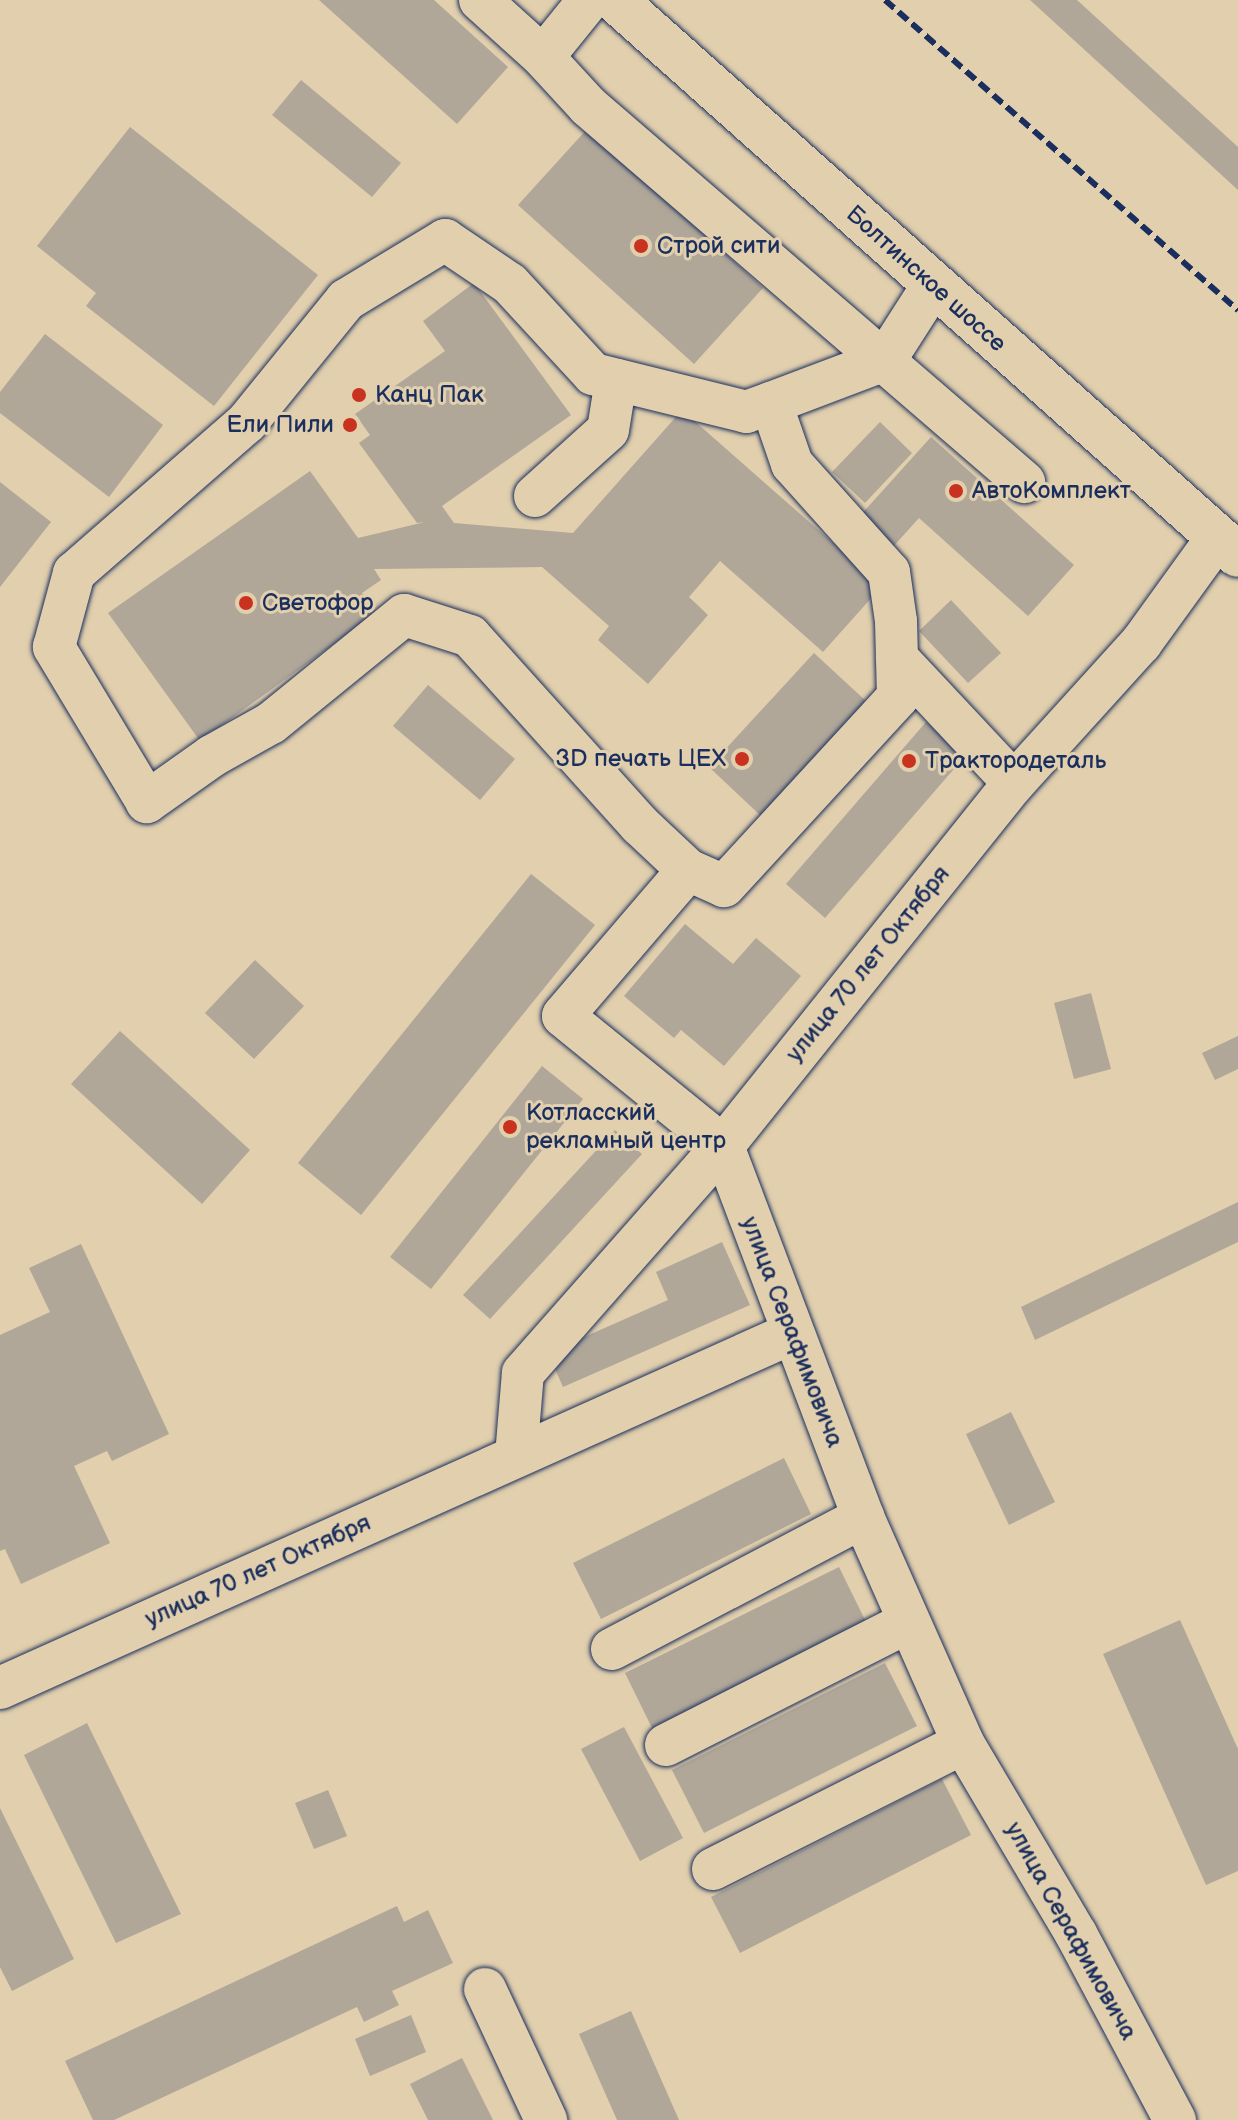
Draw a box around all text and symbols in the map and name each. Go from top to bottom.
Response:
street label: Болтинское шоссе [840,200,1012,358]
place label: Строй сити [657,232,780,260]
marker: Строй сити [632,237,650,255]
place label: Канц Пак [375,381,484,409]
marker: Канц Пак [350,386,368,404]
place label: Ели Пили [226,411,334,439]
marker: Ели Пили [341,416,359,434]
place label: АвтоКомплект [972,477,1131,505]
marker: АвтоКомплект [947,482,965,500]
place label: Светофор [262,589,374,617]
marker: Светофор [237,594,255,612]
place label: 3D печать ЦЕХ [555,745,726,773]
place label: Трактородеталь [925,747,1106,775]
marker: 3D печать ЦЕХ [733,750,751,768]
marker: Трактородеталь [900,752,918,770]
street label: улица 70 лет Октября [780,860,956,1068]
place label: Котласский рекламный центр [526,1099,726,1155]
marker: Котласский рекламный центр [501,1118,519,1136]
street label: улица Серафимовича [735,1213,849,1451]
street label: улица 70 лет Октября [141,1508,375,1634]
street label: улица Серафимовича [999,1817,1143,2045]

